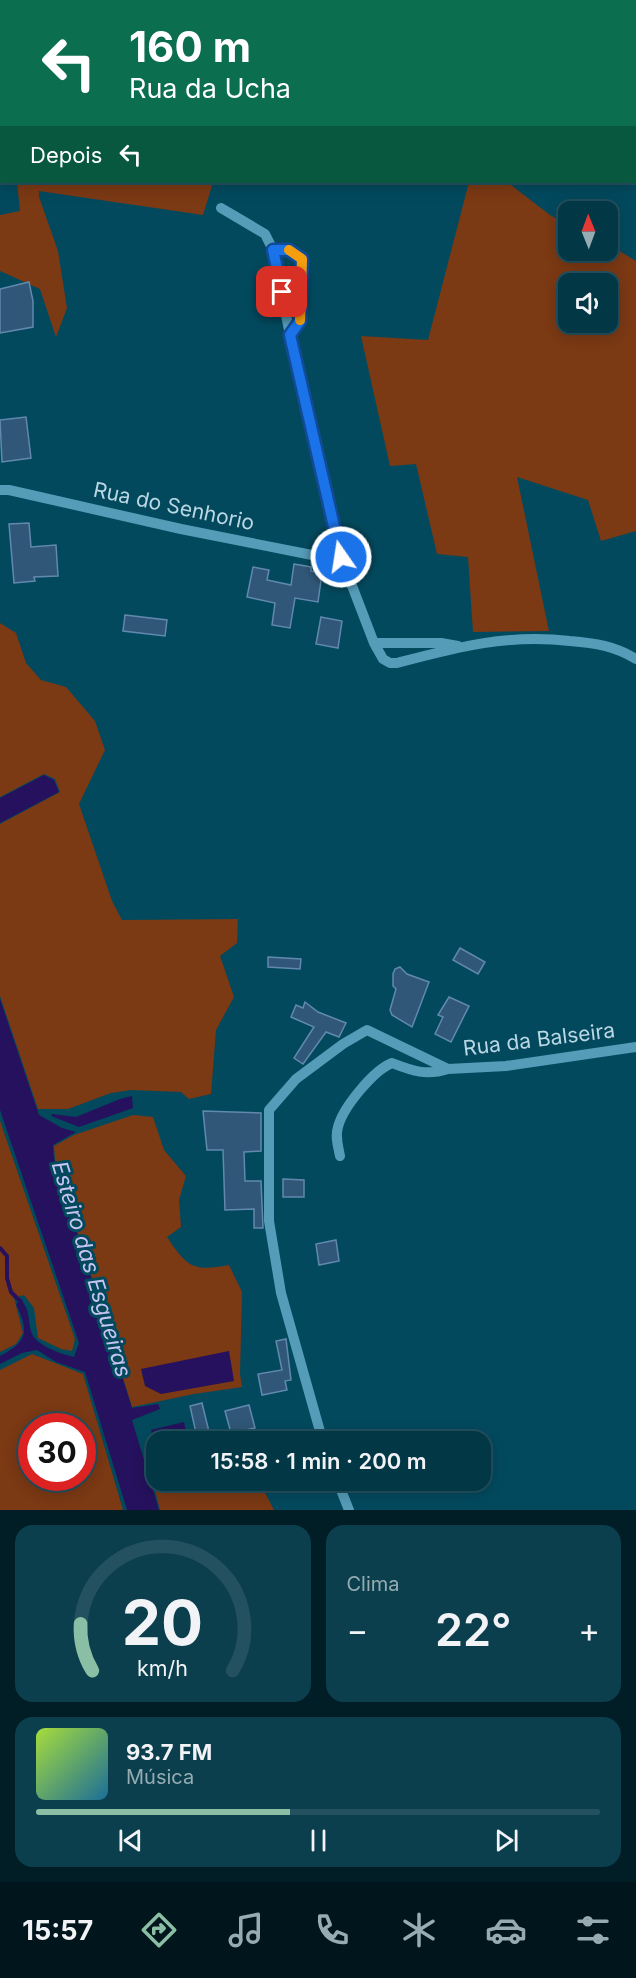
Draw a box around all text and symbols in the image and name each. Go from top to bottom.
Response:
text: 160 m [129,21,251,72]
icon: left [30,24,108,102]
text: Rua da Ucha [129,72,291,105]
icon: left [114,138,147,171]
text: Depois [30,142,102,168]
north arrow [558,201,618,261]
map controls [558,201,618,333]
pin [256,266,307,317]
button: sound [558,273,618,333]
icon: arrive [265,275,298,308]
street label: Rua do Senhorio [91,477,257,535]
position arrow [309,525,373,589]
street label: Rua da Balseira [462,1017,616,1061]
water label: Esteiro das Esgueiras [47,1158,137,1380]
speed limit sign: 30 [18,1413,96,1491]
text: 15:58 · 1 min · 200 m [210,1448,427,1474]
text: Clima [347,1572,400,1596]
text: 20 [122,1585,203,1660]
text: 22° [435,1602,512,1657]
text: − [347,1610,368,1650]
text: + [578,1610,600,1650]
text: km/h [137,1655,188,1681]
text: 93.7 FM [126,1739,212,1765]
text: Música [126,1765,194,1789]
icon: previous [114,1824,147,1857]
icon: pause [302,1824,335,1857]
icon: next [490,1824,523,1857]
icon: directions [138,1909,180,1951]
icon: music [225,1909,267,1951]
icon: phone [311,1909,353,1951]
icon: climate [398,1909,440,1951]
icon: car [485,1909,527,1951]
icon: filters [572,1909,614,1951]
text: 15:57 [22,1914,93,1947]

